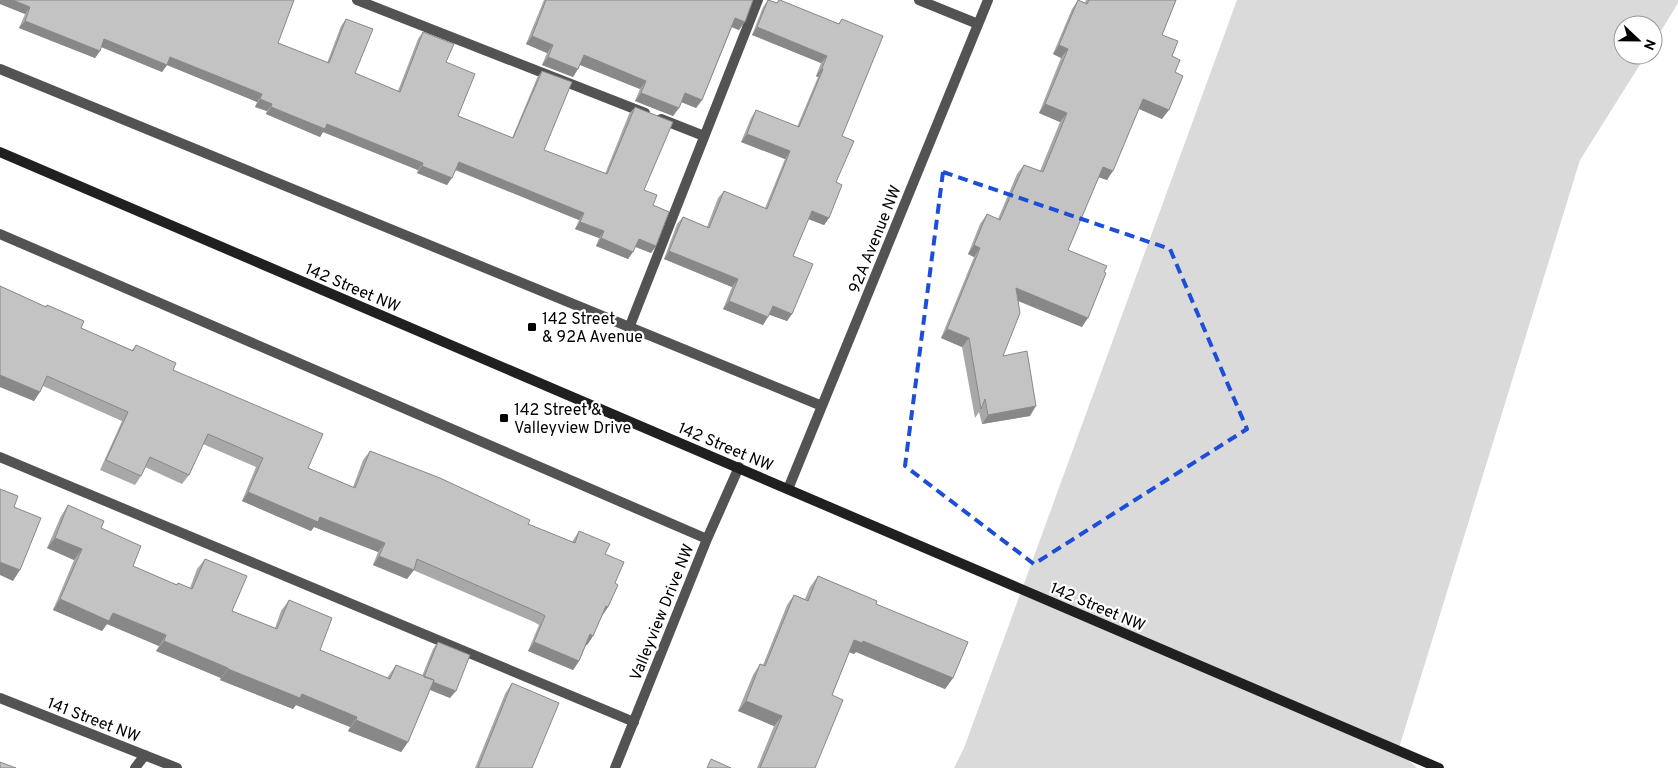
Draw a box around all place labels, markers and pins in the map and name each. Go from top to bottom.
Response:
place label: 142 Street & 92A Avenue [542,310,643,348]
marker: 142 Street & 92A Avenue [526,321,538,333]
place label: 142 Street & Valleyview Drive [514,401,631,439]
marker: 142 Street & Valleyview Drive [498,412,510,424]

